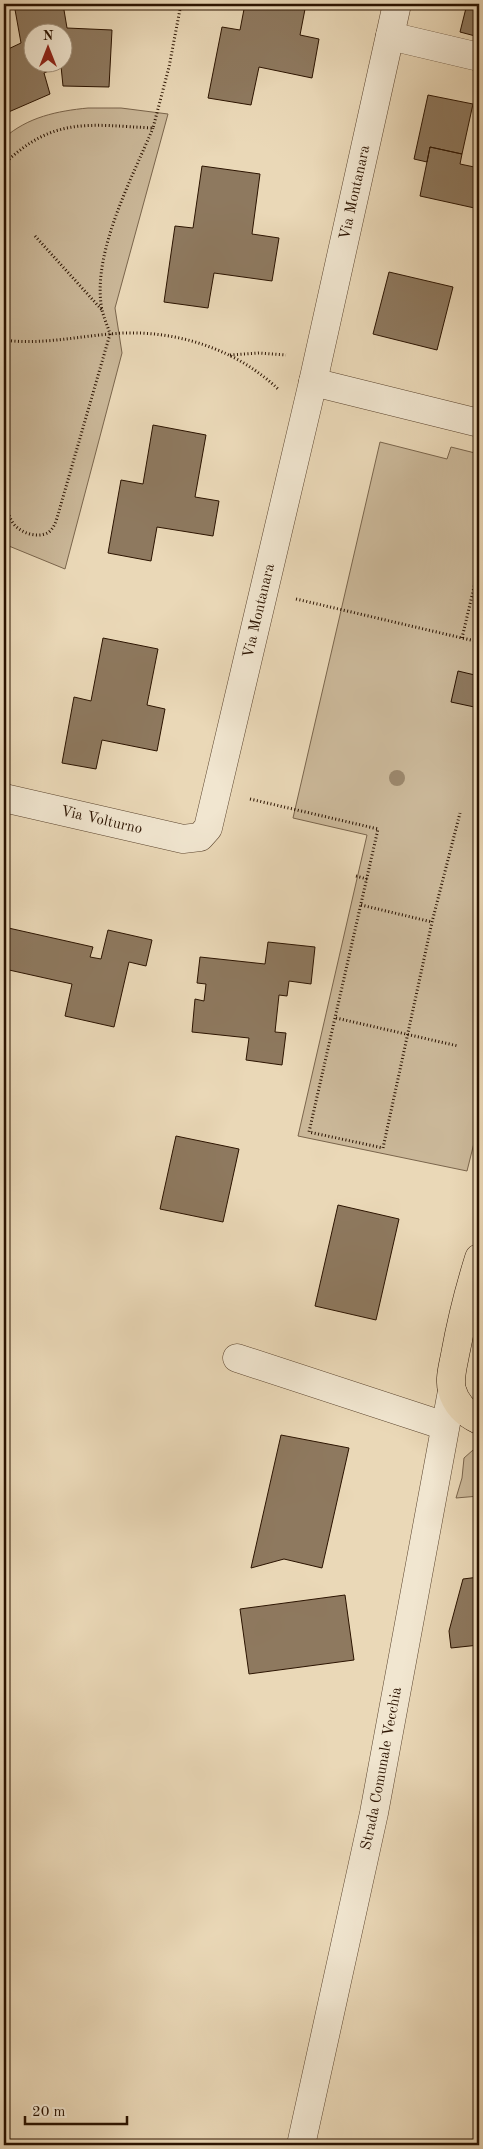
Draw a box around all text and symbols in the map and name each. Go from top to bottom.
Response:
north arrow [22,22,72,72]
text: N [43,29,54,43]
street label: Via Montanara [337,143,373,241]
street label: Via Montanara [241,561,278,659]
street label: Via Volturno [59,804,144,837]
street label: Strada Comunale Vecchia [359,1685,405,1851]
scale bar [25,2094,128,2126]
text: 20 m [32,2105,66,2120]

